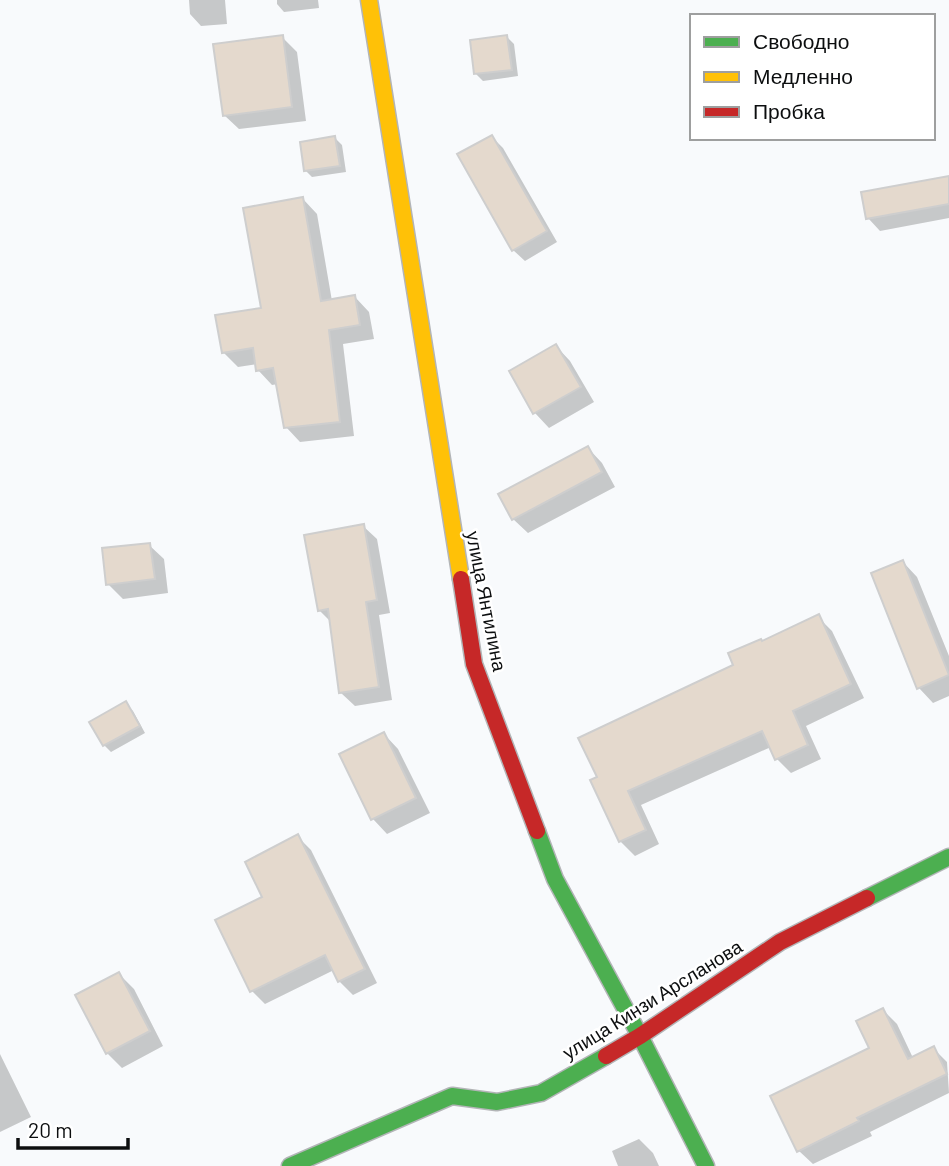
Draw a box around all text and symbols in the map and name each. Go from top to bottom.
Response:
legend [690,14,935,140]
text: Свободно [753,28,850,53]
text: Медленно [753,63,853,88]
text: Пробка [753,98,825,123]
street label: улица Янтилина [462,529,512,673]
street label: улица Кинзи Арсланова [558,934,746,1064]
scale bar [18,1106,128,1150]
text: 20 m [28,1117,73,1142]

